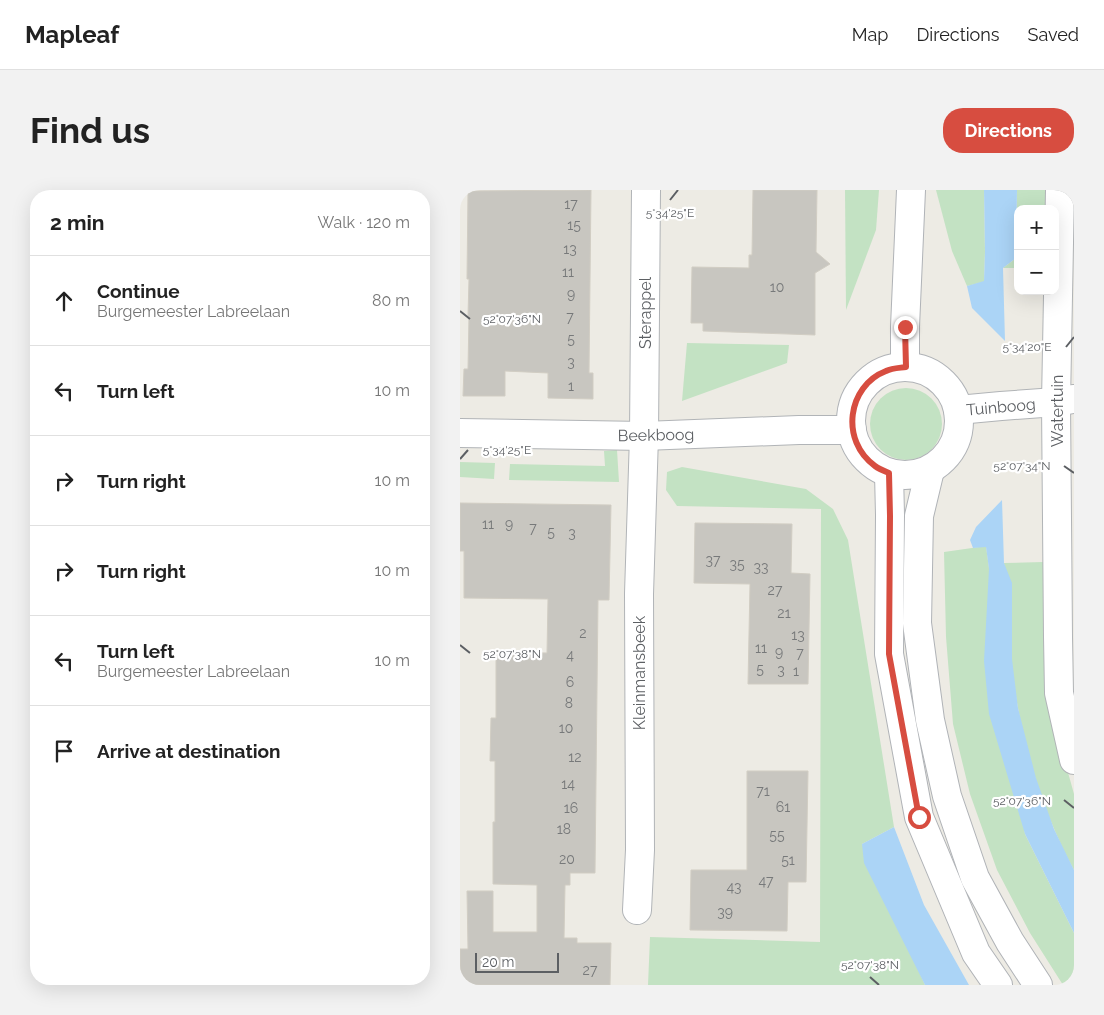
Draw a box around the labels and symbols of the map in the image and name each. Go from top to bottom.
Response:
house number: 17 [564,196,578,212]
text: 5°34'25"E [646,206,694,220]
house number: 15 [567,217,581,233]
house number: 13 [563,241,577,257]
house number: 11 [562,264,574,280]
street label: Sterappel [636,276,655,349]
house number: 10 [770,279,784,295]
house number: 9 [567,286,575,302]
house number: 7 [566,309,574,325]
text: 52°07'36"N [483,312,541,326]
route end [894,316,917,339]
house number: 5 [567,331,575,347]
text: 5°34'20"E [1002,340,1052,354]
house number: 3 [567,354,575,370]
street label: Watertuin [1048,375,1067,447]
house number: 1 [568,378,574,394]
street label: Tuinboog [966,395,1036,419]
street label: Beekboog [617,425,695,445]
text: 5°34'25"E [483,443,531,457]
text: 52°07'34"N [993,459,1051,473]
house number: 11 [482,516,494,532]
house number: 9 [505,516,513,532]
house number: 7 [529,520,537,536]
house number: 5 [547,524,555,540]
house number: 3 [568,525,576,541]
house number: 37 [706,552,721,568]
house number: 35 [729,556,745,572]
house number: 33 [754,559,768,575]
house number: 27 [768,582,783,598]
house number: 21 [777,605,791,621]
street label: Kleinmansbeek [630,615,649,730]
house number: 2 [579,625,587,641]
house number: 13 [791,627,805,643]
house number: 11 [755,640,767,656]
house number: 9 [775,644,783,660]
house number: 7 [796,645,804,661]
text: 52°07'38"N [483,647,541,661]
house number: 4 [566,647,574,663]
house number: 5 [756,661,764,677]
house number: 3 [777,662,785,678]
house number: 1 [793,663,799,679]
house number: 6 [566,674,574,690]
house number: 8 [565,695,573,711]
house number: 10 [559,720,573,736]
house number: 12 [568,749,582,765]
house number: 14 [561,776,575,792]
house number: 71 [756,783,770,799]
text: 52°07'36"N [993,794,1051,808]
house number: 61 [776,799,790,815]
house number: 16 [564,800,578,816]
route start [908,806,931,829]
house number: 18 [557,821,571,837]
house number: 55 [769,827,785,843]
house number: 20 [559,851,575,867]
house number: 51 [781,852,795,868]
house number: 47 [758,873,774,889]
house number: 43 [726,879,742,895]
house number: 39 [717,904,733,920]
scale bar [475,950,559,973]
text: 52°07'38"N [841,958,899,972]
house number: 27 [583,962,598,978]

